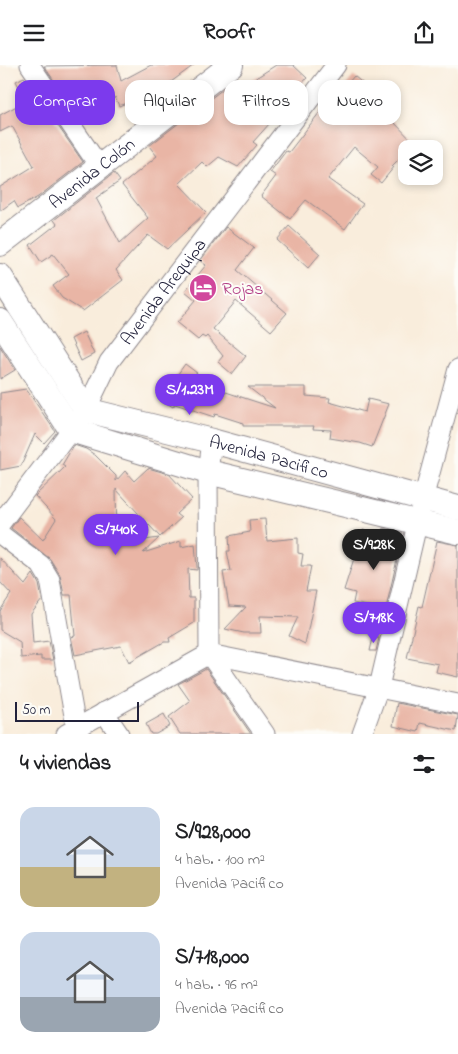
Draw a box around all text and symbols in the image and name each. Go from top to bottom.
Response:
text: Roofr [203,17,255,49]
icon: menu [20,19,48,47]
icon: share [410,19,438,47]
chip: Comprar [15,80,115,125]
chip: Alquilar [125,80,214,125]
chip: Filtros [224,80,308,125]
chip: Nuevo [318,80,401,125]
street label: Avenida Colón [44,133,142,216]
map controls [398,140,443,185]
button: layers [398,140,443,185]
street label: Avenida Arequipa [115,234,214,351]
hotel icon: Rojas [188,273,218,303]
place label: Rojas [222,277,263,303]
pin: S/1.23M [144,373,236,416]
text: S/1.23M [166,378,214,402]
street label: Avenida Pacifico [206,430,331,487]
pin: S/740K [75,513,157,556]
text: S/740K [94,518,138,542]
pin: S/928K [333,529,415,571]
text: S/928K [353,533,395,557]
pin: S/718K [333,601,415,644]
text: S/718K [354,606,394,630]
scale bar [15,699,139,722]
text: 50 m [22,700,50,721]
text: 4 viviendas [20,749,111,779]
icon: filters [410,750,438,778]
text: S/928,000 [175,818,250,848]
icon: home [60,827,120,887]
text: 4 hab. · 100 m² [175,848,265,872]
text: Avenida Pacifico [175,872,284,896]
text: S/718,000 [175,943,249,973]
icon: home [60,952,120,1012]
text: 4 hab. · 96 m² [175,973,258,997]
text: Avenida Pacifico [175,997,284,1021]

